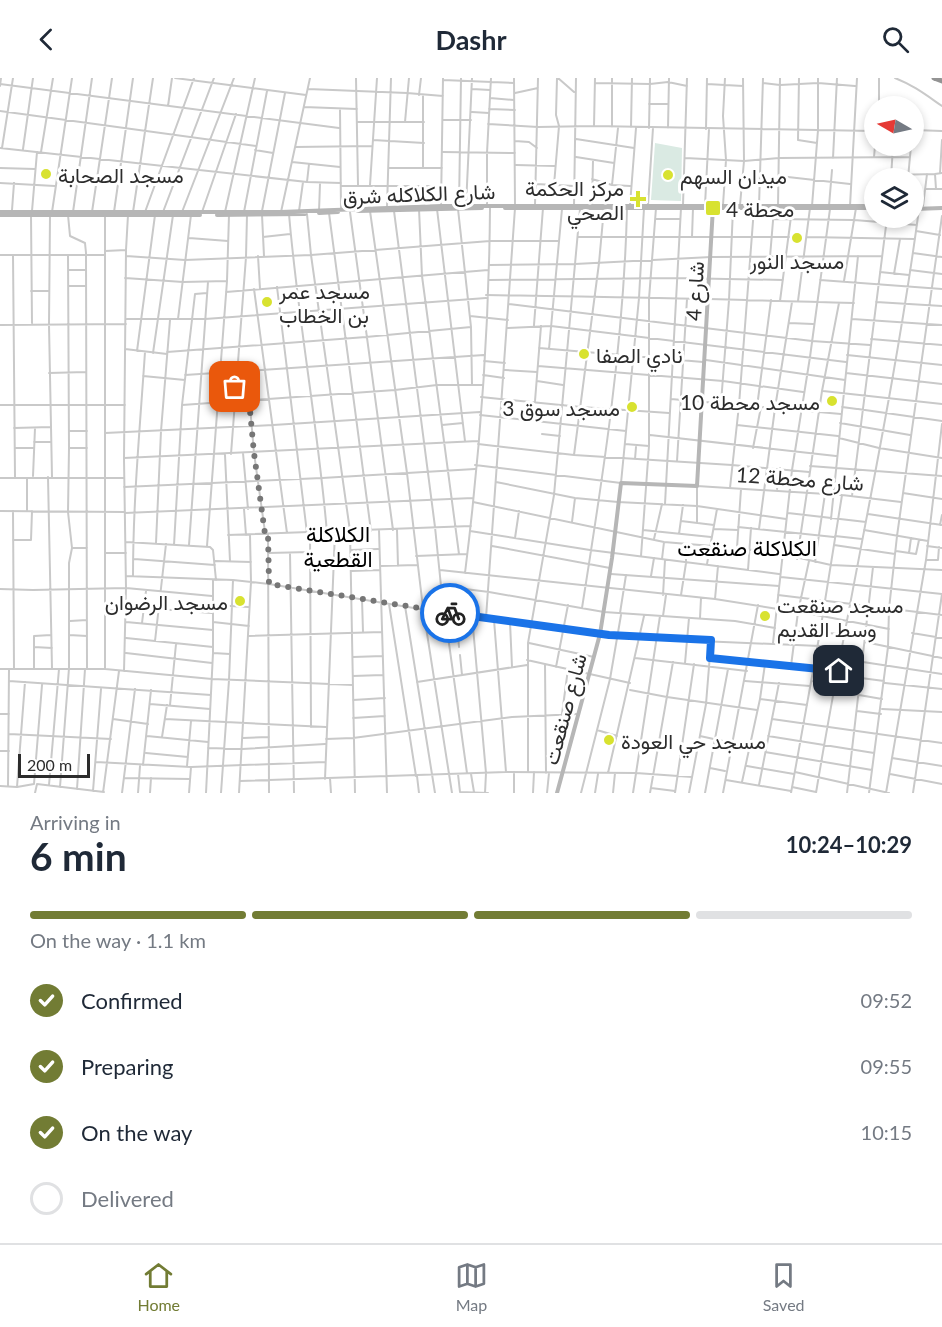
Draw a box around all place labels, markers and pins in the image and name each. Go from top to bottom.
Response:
place label: مسجد الصحابة [58,162,184,188]
place label: ميدان السهم [680,163,787,191]
marker: مسجد الصحابة [39,167,53,181]
marker: ميدان السهم [661,168,675,182]
place label: مركز الحكمة الصحي [525,175,624,230]
marker: مركز الحكمة الصحي [629,190,647,208]
place label: محطة 4 [726,196,794,221]
marker: محطة 4 [704,199,722,217]
marker: مسجد النور [790,231,804,245]
place label: مسجد النور [749,248,844,275]
place label: مسجد عمر بن الخطاب [278,278,370,328]
marker: مسجد عمر بن الخطاب [260,295,274,309]
place label: نادي الصفا [596,342,683,373]
marker: نادي الصفا [577,347,591,361]
pin [209,361,260,412]
place label: مسجد محطة 10 [680,389,820,415]
marker: مسجد محطة 10 [825,394,839,408]
place label: مسجد سوق 3 [502,395,620,422]
marker: مسجد سوق 3 [625,400,639,414]
place label: مسجد الرضوان [105,589,228,616]
place label: مسجد صنقعت وسط القديم [777,592,903,644]
marker: مسجد الرضوان [233,594,247,608]
marker: مسجد صنقعت وسط القديم [758,609,772,623]
pin [813,645,864,696]
place label: مسجد حي العودة [621,728,766,759]
marker: مسجد حي العودة [602,733,616,747]

